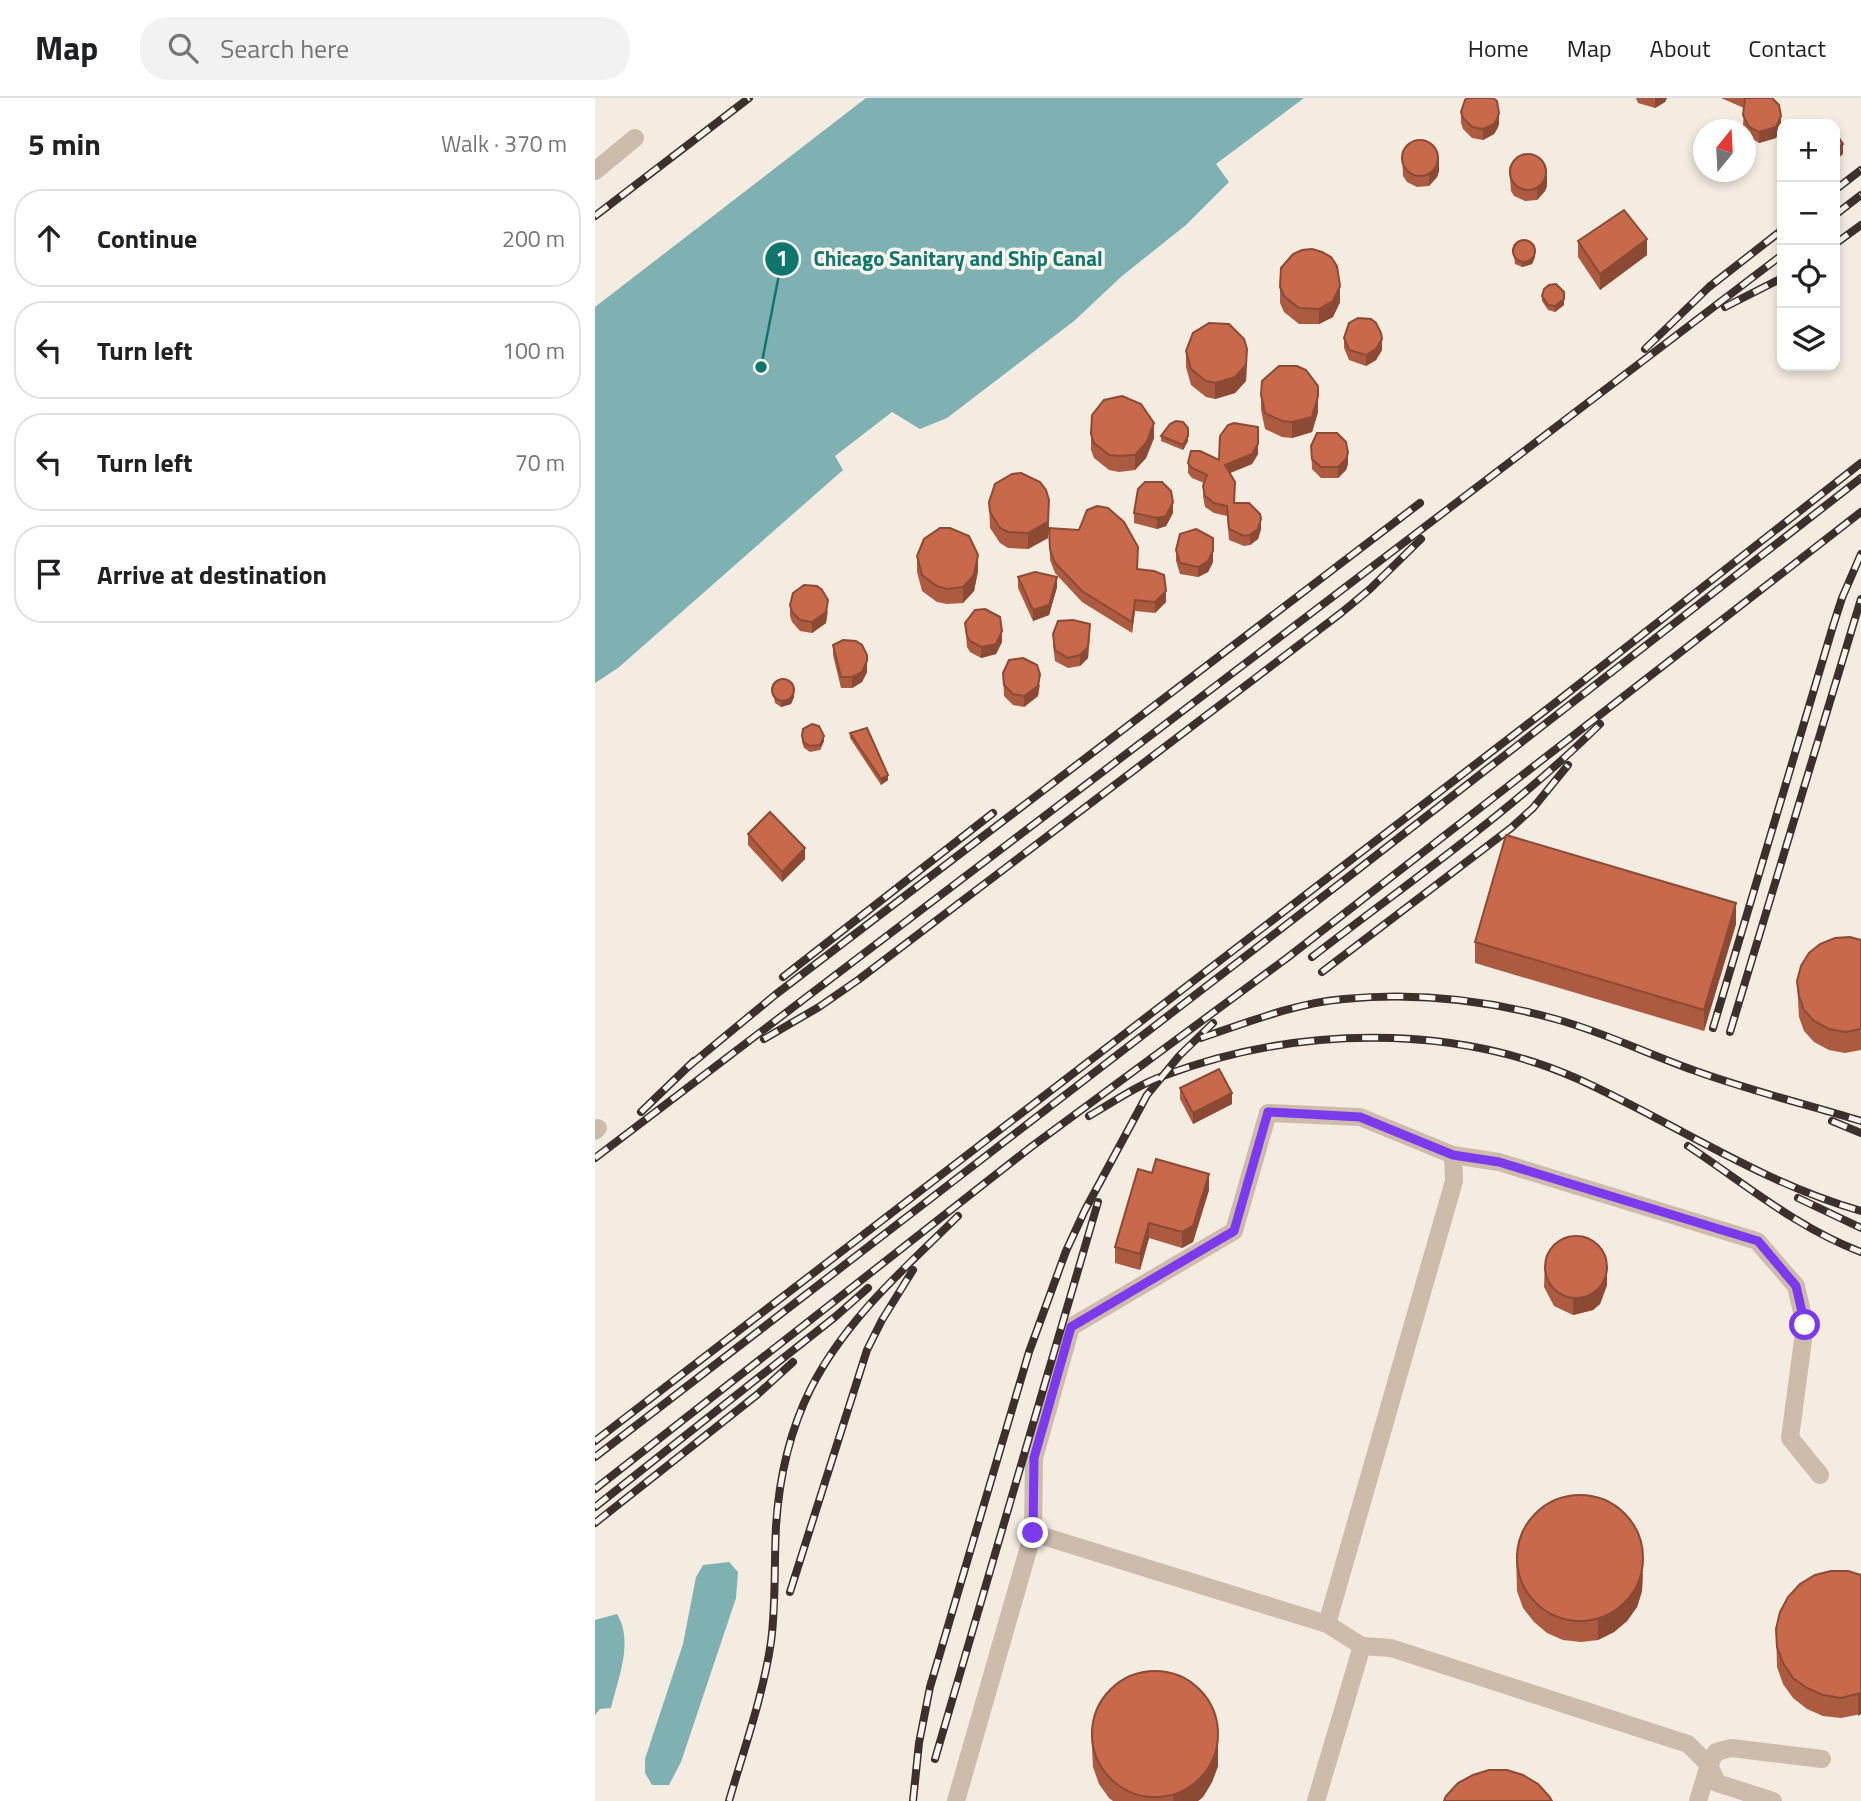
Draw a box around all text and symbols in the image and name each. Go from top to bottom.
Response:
search box [140,17,630,80]
text: Map [35,23,98,73]
icon: search [164,29,202,67]
text: Search here [220,29,349,68]
text: Home [1468,30,1529,66]
text: Map [1567,30,1612,66]
text: About [1650,30,1710,66]
text: Contact [1748,30,1826,66]
north arrow [1693,119,1756,182]
map controls [1777,119,1840,371]
button: + [1777,119,1840,182]
text: 5 min [28,121,101,167]
text: Walk · 370 m [441,126,567,161]
button: − [1777,182,1840,245]
icon: ahead [30,219,68,257]
text: Continue [97,219,197,258]
text: 200 m [502,221,565,256]
callout: Chicago Sanitary and Ship Canal [764,238,1117,280]
text: 1 [776,242,788,274]
text: Chicago Sanitary and Ship Canal [813,242,1103,274]
button: locate [1777,245,1840,308]
button: layers [1777,308,1840,371]
icon: left [30,331,68,369]
text: Turn left [97,331,192,370]
text: 100 m [502,333,565,368]
icon: left [30,443,68,481]
text: Turn left [97,443,192,482]
text: 70 m [515,445,565,480]
icon: arrive [30,555,68,593]
text: Arrive at destination [97,555,327,594]
route start [1789,1309,1820,1340]
route end [1017,1517,1048,1548]

